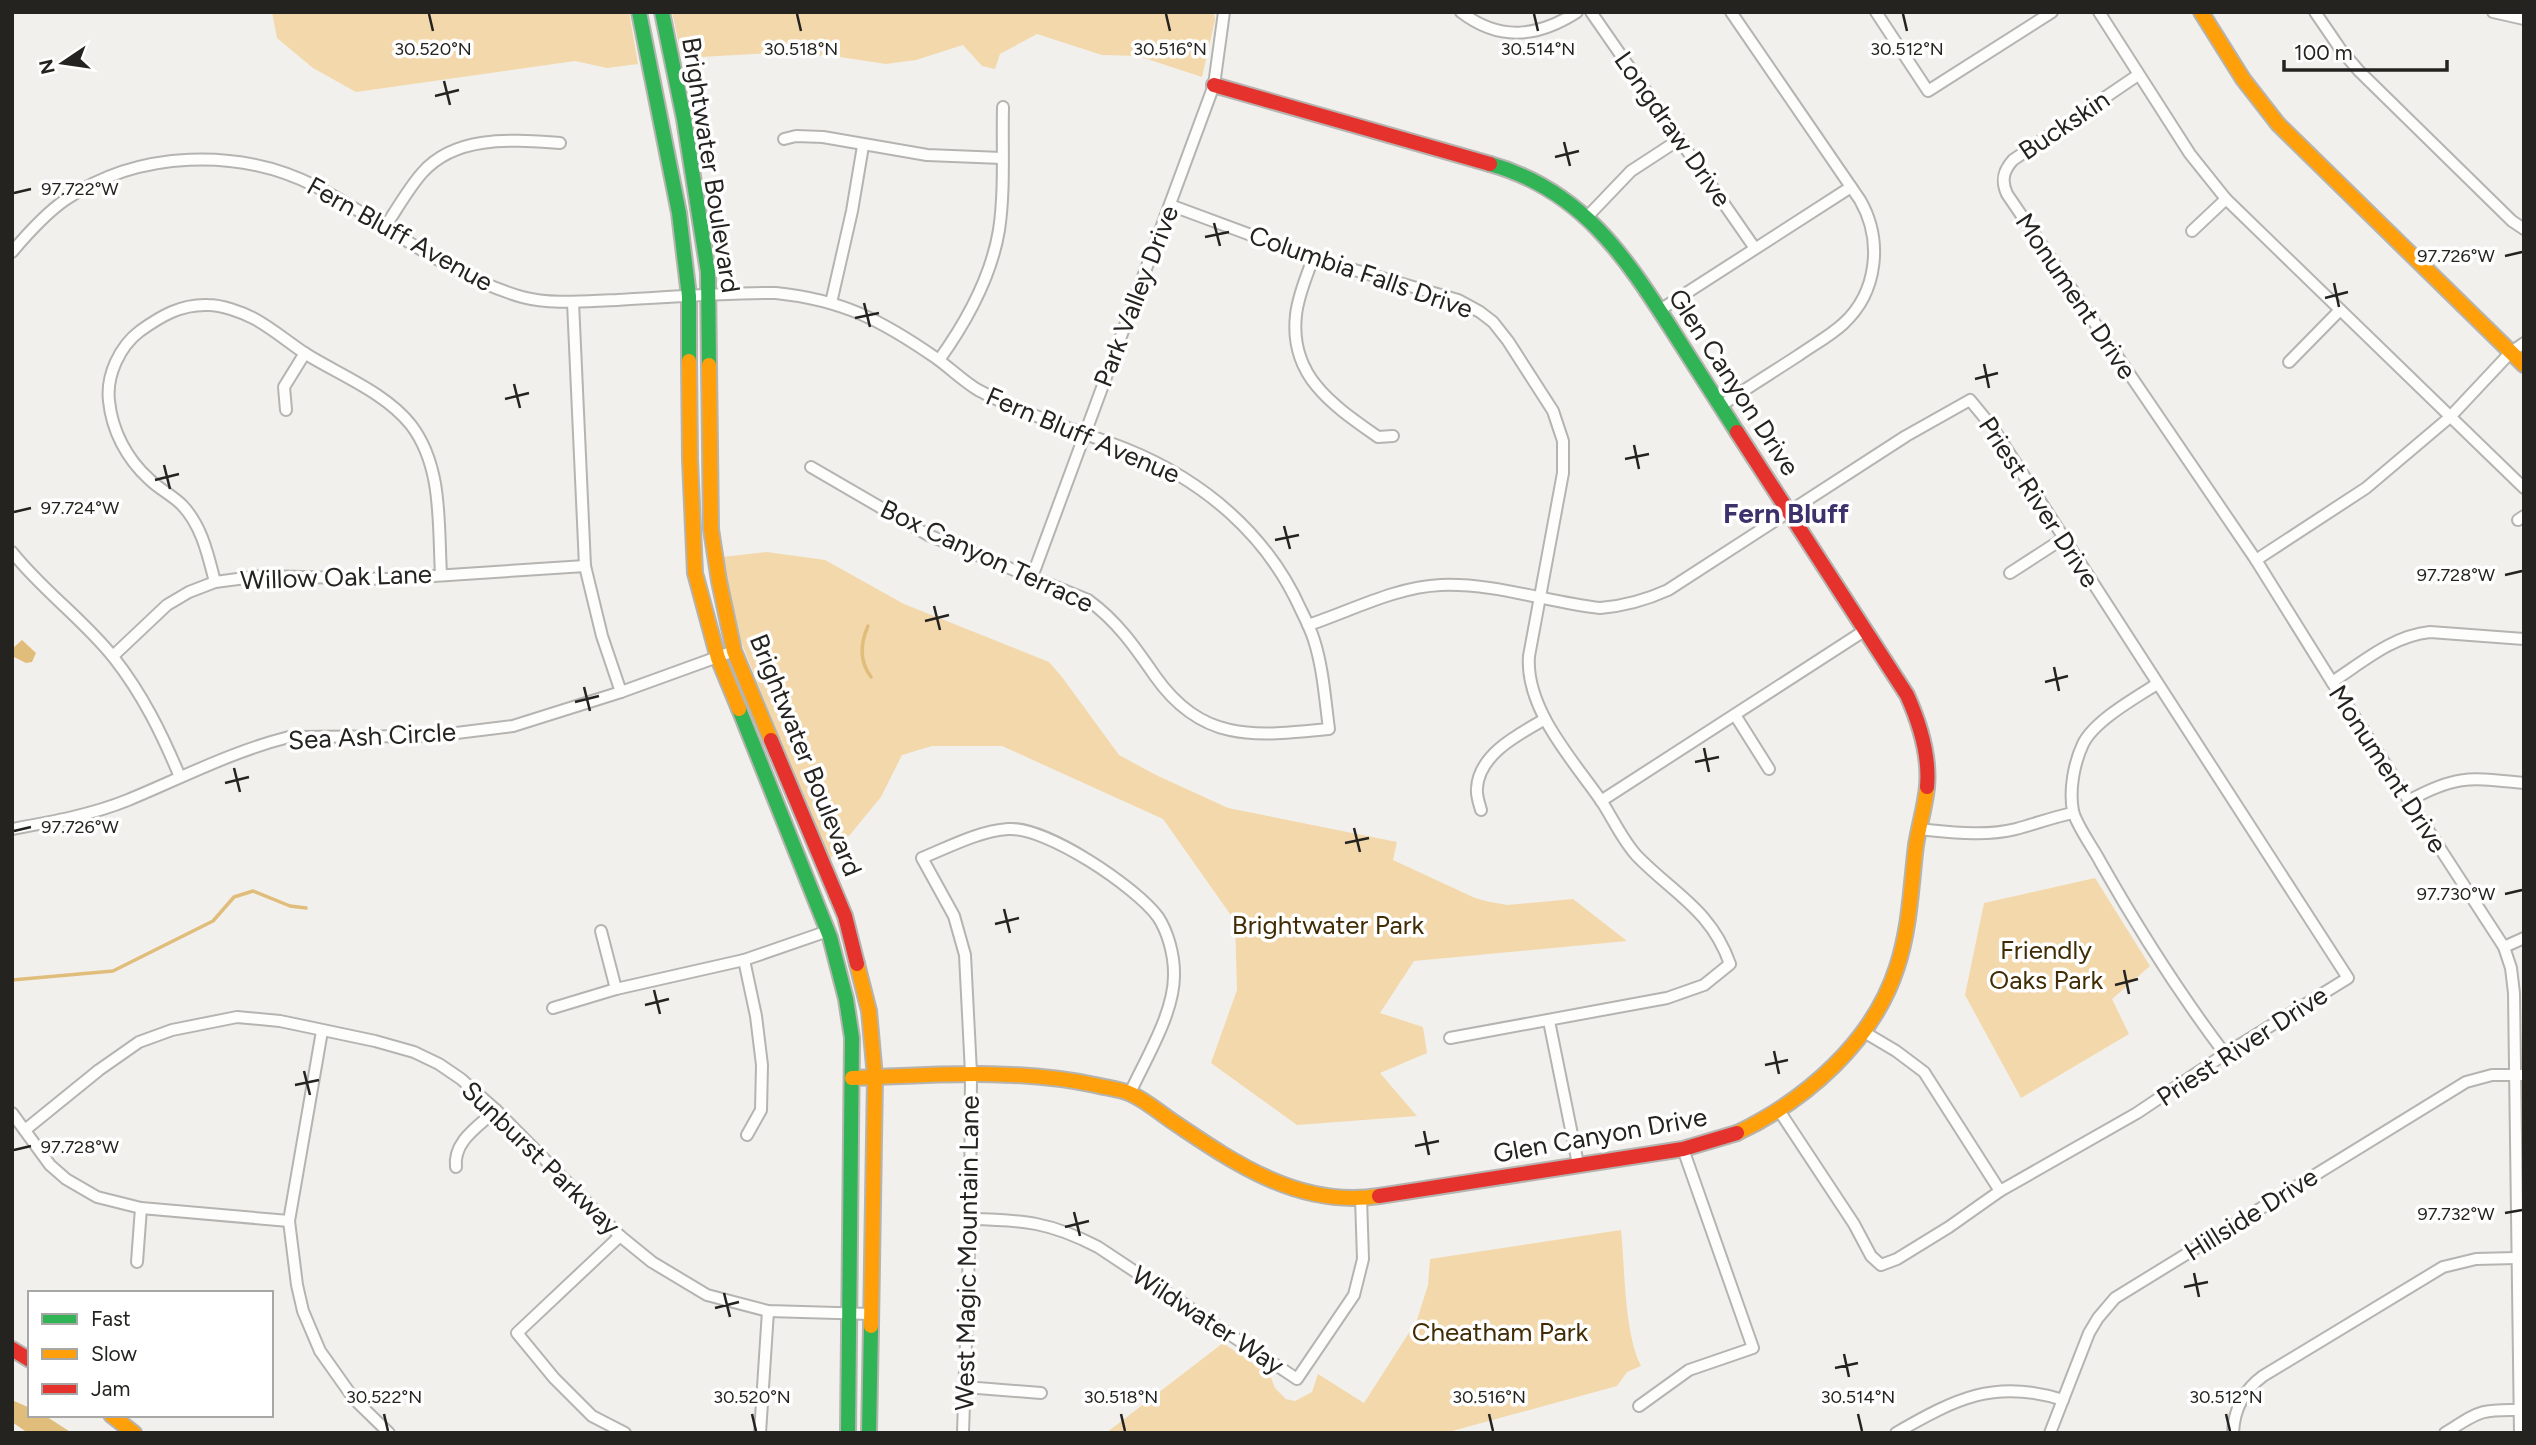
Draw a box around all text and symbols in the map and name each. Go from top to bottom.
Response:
north arrow [28,28,98,98]
scale bar [2284,28,2447,72]
street label: Brightwater Boulevard [675,35,747,295]
text: 30.520°N [394,38,472,60]
text: 30.518°N [764,38,838,60]
text: 30.516°N [1133,38,1207,60]
text: 30.514°N [1501,38,1575,60]
text: 30.512°N [1870,38,1944,60]
text: 100 m [2294,40,2353,65]
street label: Longdraw Drive [1608,45,1738,213]
text: N [34,57,60,76]
street label: Buckskin [2013,83,2115,167]
street label: Fern Bluff Avenue [301,170,499,298]
text: 97.722°W [41,178,119,200]
street label: Park Valley Drive [1087,201,1185,391]
street label: Monument Drive [2009,207,2143,385]
street label: Columbia Falls Drive [1245,219,1477,325]
text: 97.726°W [2417,245,2495,267]
street label: Glen Canyon Drive [1662,283,1806,481]
street label: Fern Bluff Avenue [981,380,1185,490]
street label: Priest River Drive [1972,411,2106,593]
street label: Box Canyon Terrace [875,493,1099,619]
district label: Fern Bluff [1723,496,1850,530]
text: 97.724°W [41,497,120,519]
street label: Willow Oak Lane [240,558,432,596]
text: 97.728°W [2417,564,2496,586]
street label: Brightwater Boulevard [743,629,869,881]
street label: Monument Drive [2322,679,2454,859]
street label: Sea Ash Circle [287,716,457,756]
text: 97.726°W [41,816,119,838]
text: 97.730°W [2417,883,2496,905]
park label: Brightwater Park [1232,909,1425,941]
park label: Friendly Oaks Park [1989,934,2103,996]
street label: Priest River Drive [2151,979,2333,1113]
street label: Sunburst Parkway [455,1074,627,1242]
street label: West Magic Mountain Lane [948,1095,986,1411]
street label: Glen Canyon Drive [1491,1100,1709,1170]
text: 97.728°W [41,1136,120,1158]
street label: Hillside Drive [2178,1160,2324,1268]
text: 97.732°W [2417,1203,2495,1225]
street label: Wildwater Way [1126,1259,1290,1381]
legend [28,1291,273,1417]
text: Fast [91,1306,131,1331]
park label: Cheatham Park [1412,1316,1589,1348]
text: Slow [91,1341,137,1366]
text: Jam [91,1376,130,1401]
text: 30.522°N [346,1386,422,1408]
text: 30.520°N [713,1386,791,1408]
text: 30.518°N [1084,1386,1158,1408]
text: 30.516°N [1452,1386,1526,1408]
text: 30.514°N [1821,1386,1895,1408]
text: 30.512°N [2189,1386,2263,1408]

